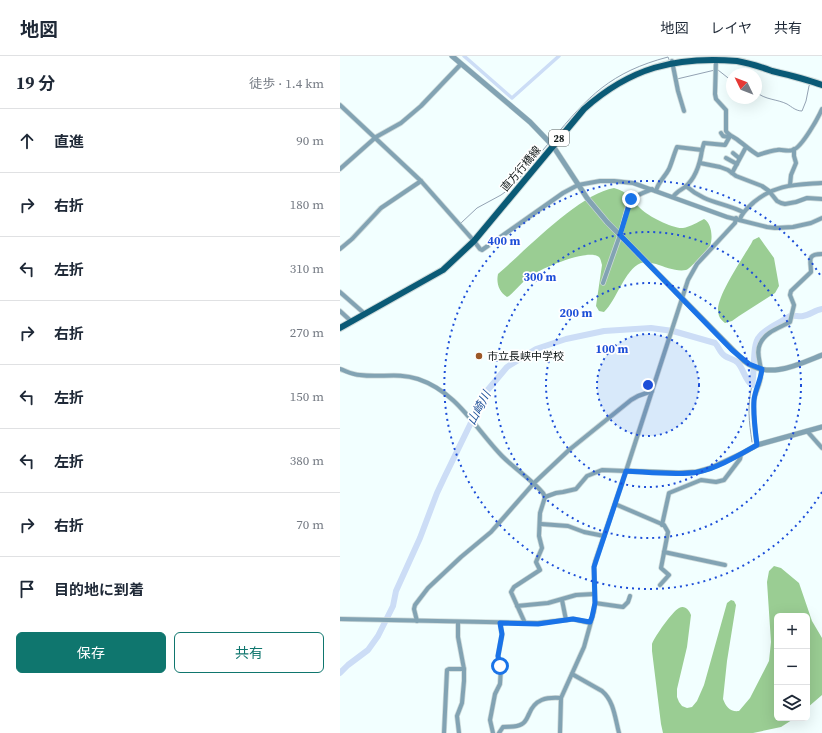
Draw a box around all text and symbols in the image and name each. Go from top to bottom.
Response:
text: 地図 [20,16,58,42]
text: 地図 [660,18,688,38]
text: レイヤ [710,18,752,38]
text: 共有 [774,18,802,38]
north arrow [726,68,762,104]
text: 19 分 [16,71,55,95]
text: 徒歩 · 1.4 km [249,75,324,92]
icon: ahead [16,130,38,152]
road number: 28 [549,130,569,146]
text: 直進 [54,131,84,152]
text: 90 m [296,132,324,149]
street label: 直方行橋線 [498,143,544,195]
route end [622,190,640,208]
icon: right [16,194,38,216]
text: 右折 [54,195,84,216]
text: 180 m [290,196,324,213]
text: 400 m [488,233,521,249]
icon: left [16,258,38,280]
text: 左折 [54,259,84,280]
text: 310 m [290,260,324,277]
text: 300 m [524,269,557,285]
text: 200 m [560,305,593,321]
icon: right [16,322,38,344]
text: 右折 [54,323,84,344]
text: 270 m [290,324,324,341]
text: 100 m [596,341,629,357]
place label: 市立長峡中学校 [487,349,564,364]
marker: 市立長峡中学校 [474,351,484,361]
centre of rings [641,378,655,392]
icon: left [16,386,38,408]
text: 左折 [54,387,84,408]
water label: 山崎川 [463,387,495,428]
text: 150 m [290,388,324,405]
icon: left [16,450,38,472]
text: 左折 [54,451,84,472]
text: 380 m [290,452,324,469]
icon: right [16,514,38,536]
text: 右折 [54,515,84,536]
text: 70 m [296,516,324,533]
icon: arrive [16,578,38,600]
text: 目的地に到着 [54,579,144,600]
map controls [774,613,810,721]
button: + [774,613,810,649]
button: 保存 [16,632,166,673]
button: 共有 [174,632,324,673]
button: − [774,649,810,685]
route start [491,657,509,675]
button: layers [774,685,810,721]

